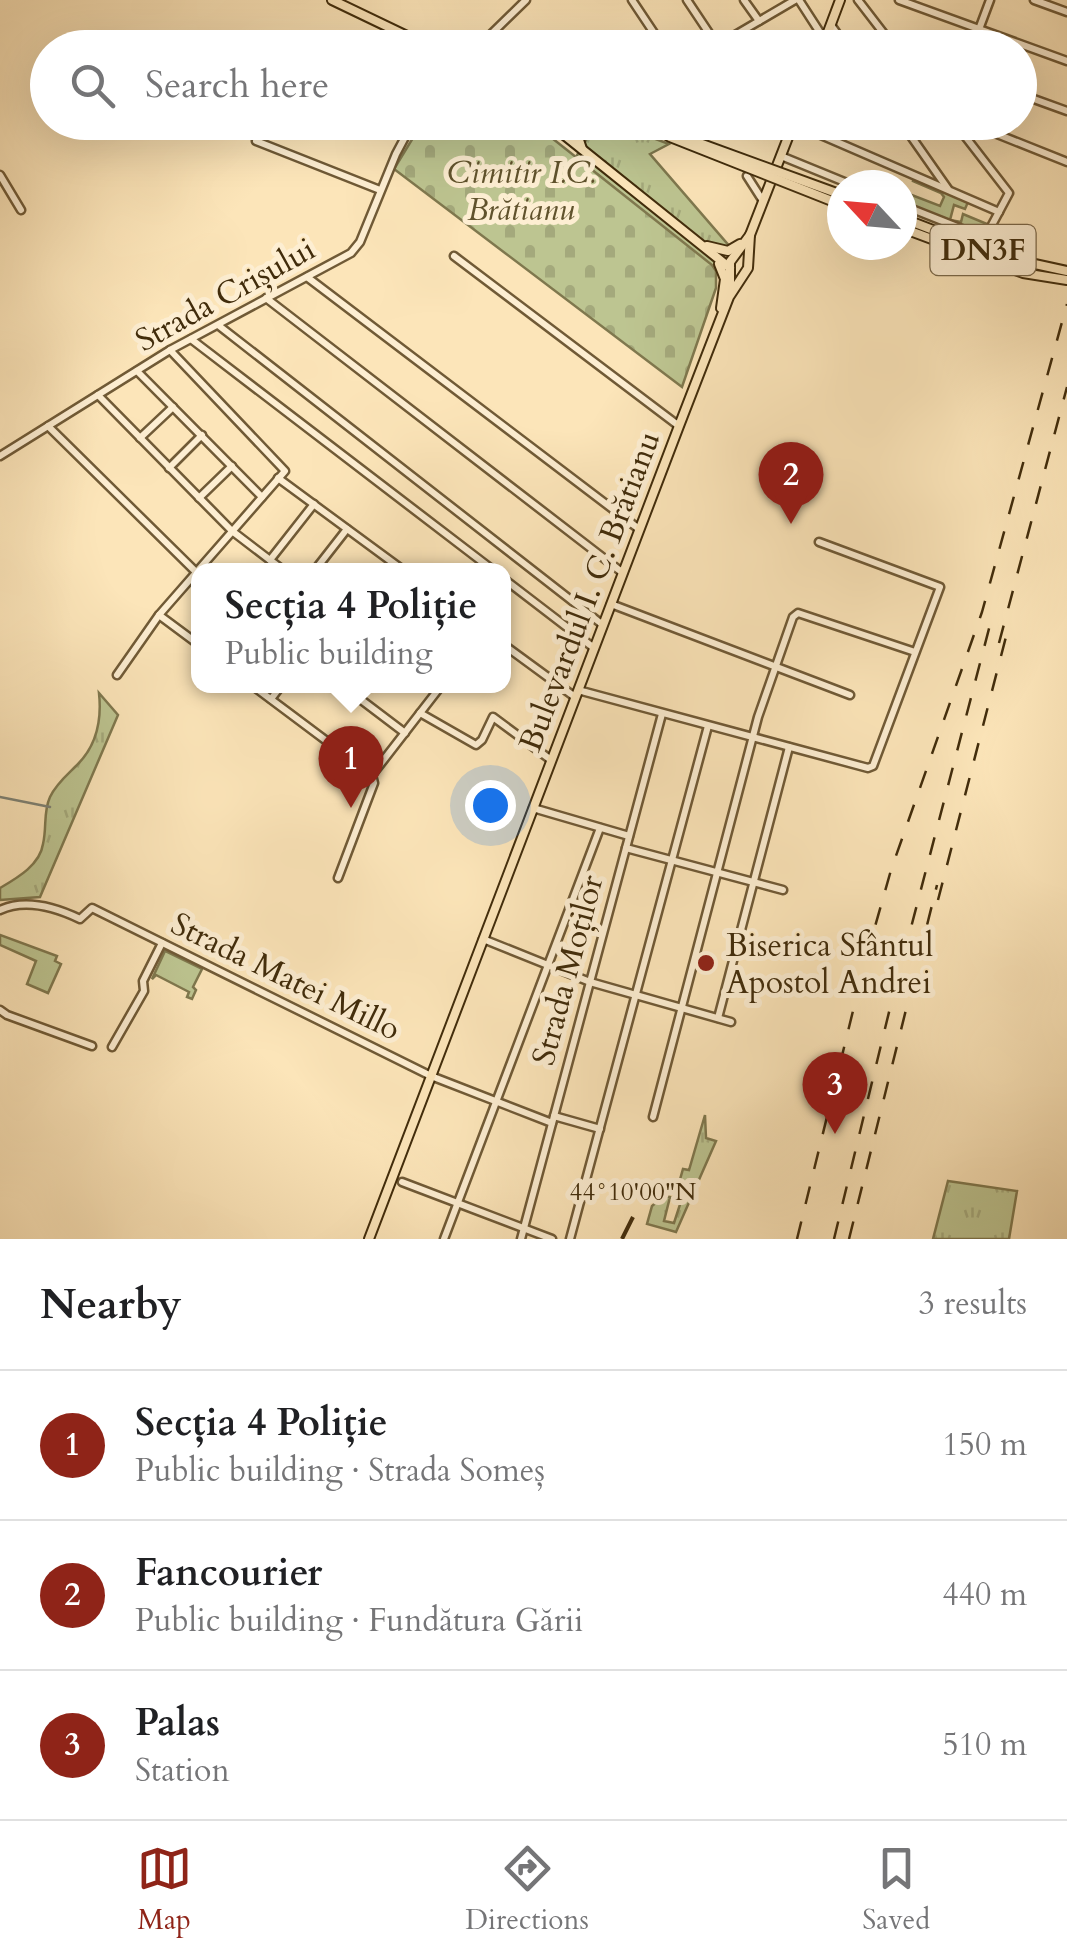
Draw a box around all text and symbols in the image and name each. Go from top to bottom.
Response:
search box [30,30,1037,140]
icon: search [65,58,120,113]
text: Search here [145,59,329,111]
park label: Cimitir I.C. Brătianu [447,151,595,232]
north arrow [827,170,917,260]
road number: DN3F [930,225,1036,275]
street label: Strada Crișului [128,227,323,362]
street label: Bulevardul I. C. Brătianu [509,425,671,758]
pin: 2 [758,442,824,524]
popup [191,563,511,693]
text: Secția 4 Poliție [225,580,477,632]
text: Public building [225,632,433,676]
pin: 1 [318,726,384,808]
your location [465,780,516,831]
street label: Strada Moților [522,870,615,1070]
street label: Strada Matei Millo [164,902,408,1051]
place label: Biserica Sfântul Apostol Andrei [726,924,933,1005]
marker: Biserica Sfântul Apostol Andrei [695,952,717,974]
pin: 3 [802,1052,868,1134]
text: 44°10'00"N [570,1175,696,1209]
text: Nearby [40,1276,182,1333]
text: 3 results [919,1282,1027,1326]
text: Secția 4 Poliție [135,1397,388,1449]
text: 1 [64,1423,81,1467]
text: 150 m [942,1423,1027,1467]
text: Public building · Strada Someș [135,1449,545,1493]
text: Fancourier [135,1547,322,1599]
text: 2 [64,1573,81,1617]
text: 440 m [942,1573,1027,1617]
text: Public building · Fundătura Gării [135,1599,583,1643]
text: Palas [135,1697,220,1749]
text: 3 [64,1723,81,1767]
text: 510 m [942,1723,1027,1767]
text: Station [135,1749,230,1793]
tab: Map [137,1841,192,1939]
tab: Directions [465,1841,589,1939]
tab: Saved [862,1841,930,1939]

